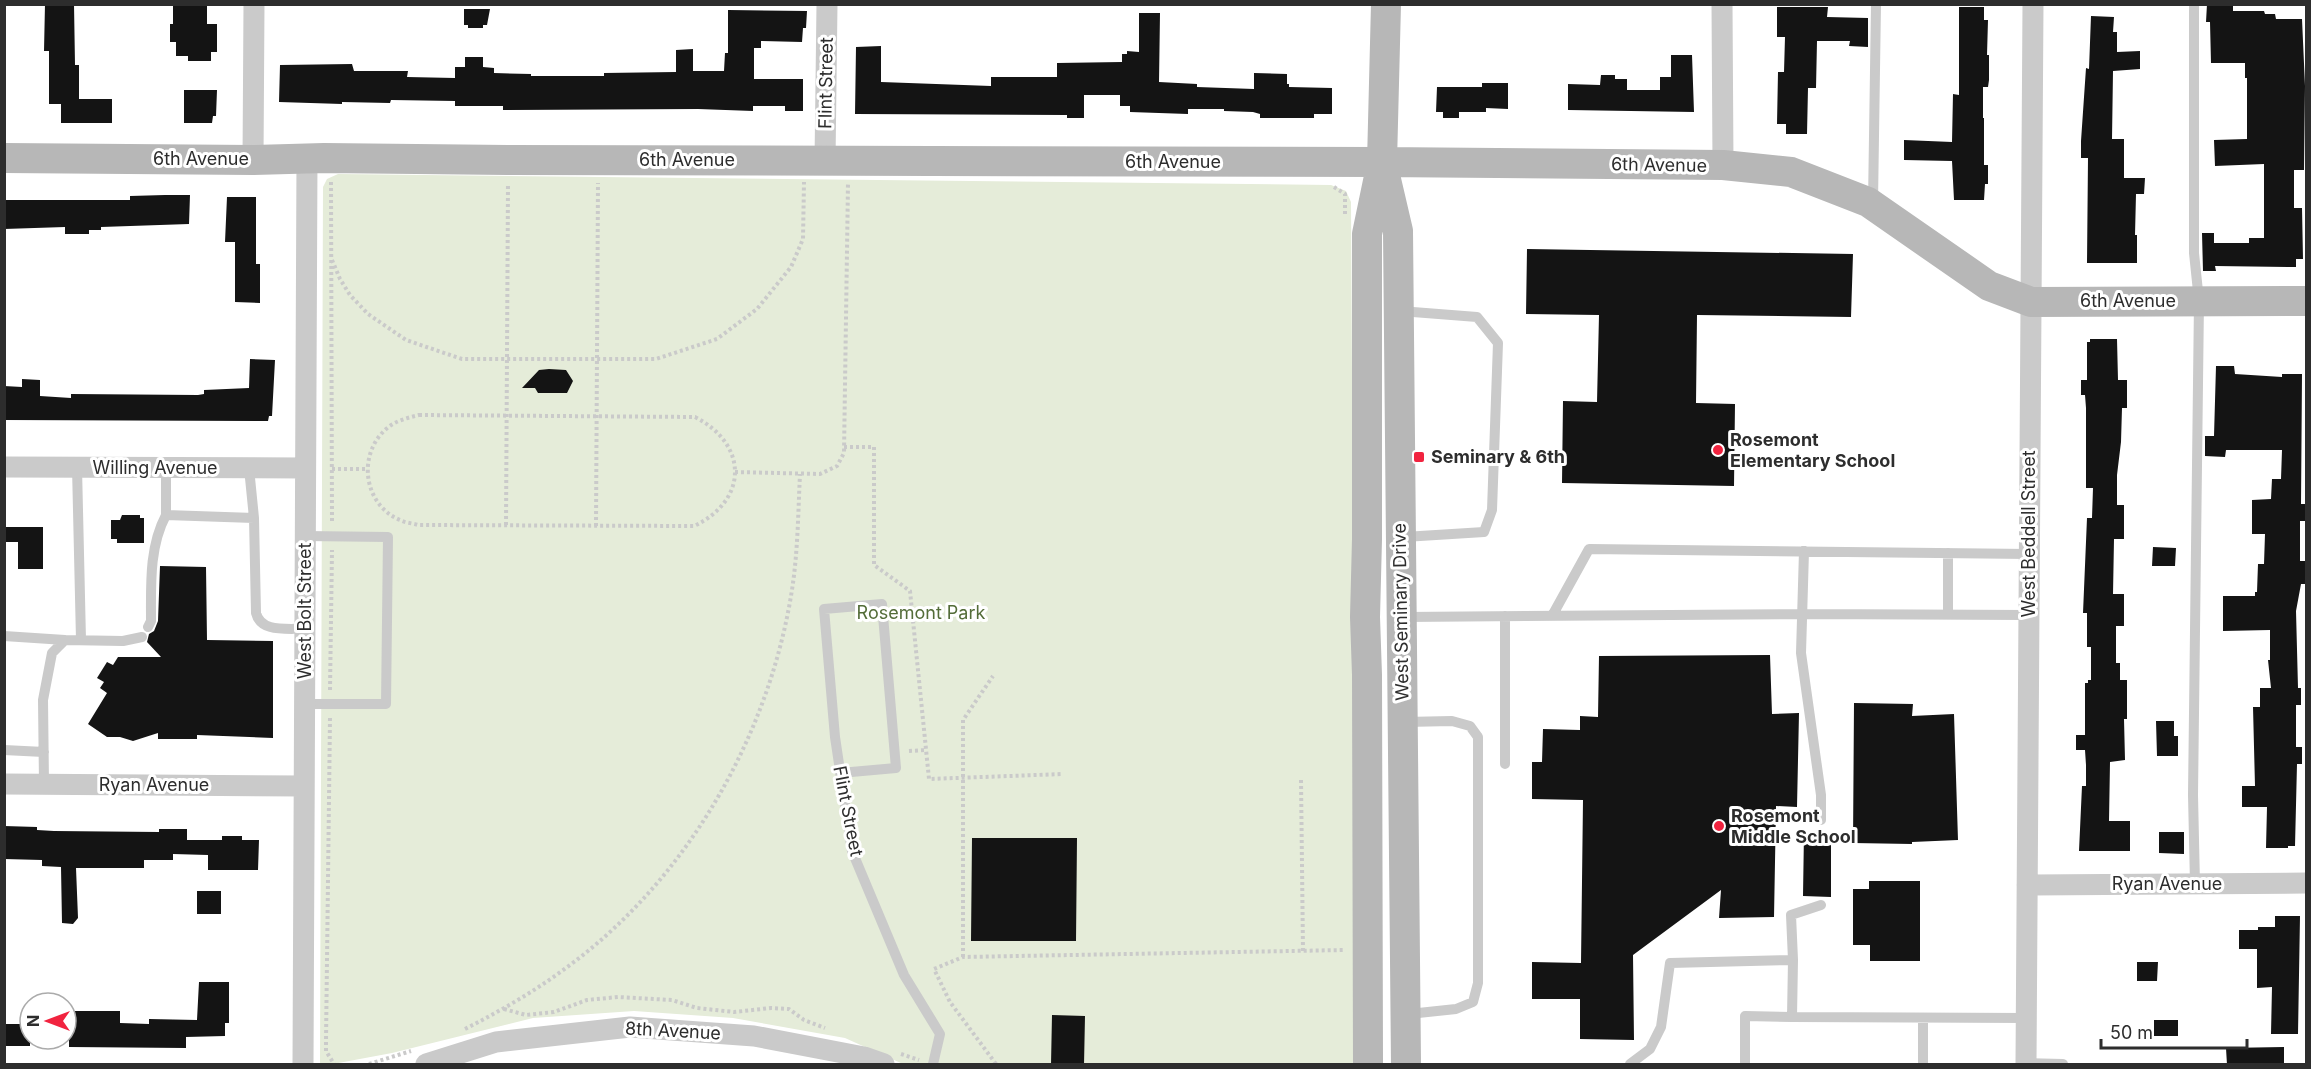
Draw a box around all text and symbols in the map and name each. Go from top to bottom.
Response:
street label: Flint Street [814,37,837,129]
street label: 6th Avenue [153,148,249,169]
street label: 6th Avenue [639,149,735,170]
street label: 6th Avenue [1125,151,1221,172]
street label: 6th Avenue [1611,153,1707,176]
street label: 6th Avenue [2080,290,2176,311]
place label: Rosemont Elementary School [1730,429,1895,471]
marker: Rosemont Elementary School [1711,443,1725,457]
place label: Seminary & 6th [1431,446,1565,467]
marker: Seminary & 6th [1412,450,1426,464]
street label: West Beddell Street [2018,450,2039,618]
street label: Willing Avenue [92,457,218,478]
street label: West Seminary Drive [1388,523,1413,701]
street label: West Bolt Street [294,543,315,679]
park label: Rosemont Park [857,602,986,623]
street label: Flint Street [829,764,868,858]
street label: Ryan Avenue [99,774,209,795]
place label: Rosemont Middle School [1731,805,1856,847]
marker: Rosemont Middle School [1712,819,1726,833]
street label: Ryan Avenue [2112,873,2222,894]
north arrow [18,991,78,1051]
scale bar [2101,1012,2246,1050]
text: N [23,1015,43,1027]
street label: 8th Avenue [625,1018,721,1043]
text: 50 m [2110,1022,2153,1043]

